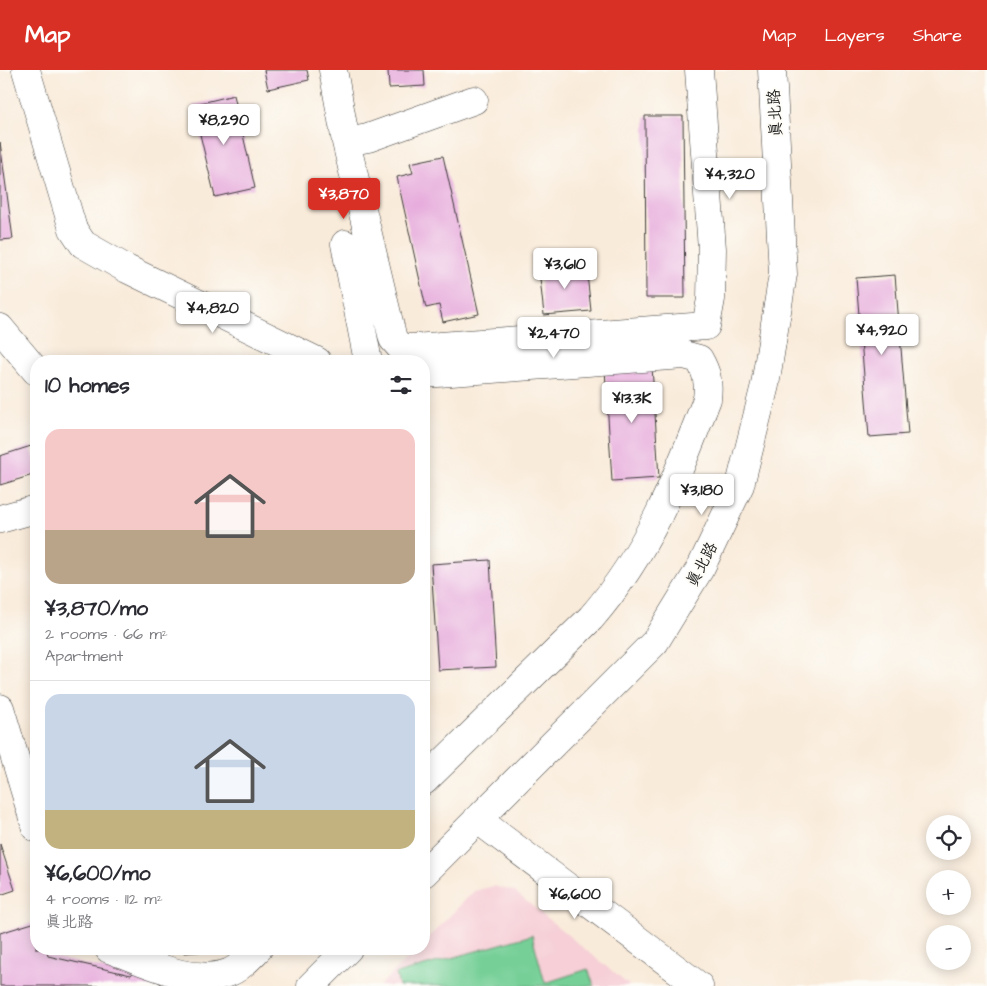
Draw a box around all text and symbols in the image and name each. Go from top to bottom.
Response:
text: Map [25,18,70,52]
text: Map [762,23,796,48]
text: Layers [824,23,885,48]
text: Share [913,23,962,48]
street label: 真北路 [763,88,787,137]
pin: ¥8,290 [183,104,265,146]
text: ¥8,290 [199,109,249,131]
pin: ¥4,320 [689,158,771,200]
text: ¥4,320 [705,163,755,185]
pin: ¥3,870 [303,178,385,220]
text: ¥3,870 [319,183,369,205]
pin: ¥3,610 [524,248,606,290]
text: ¥3,610 [544,253,586,275]
pin: ¥4,820 [172,292,254,334]
text: ¥4,820 [187,297,239,319]
pin: ¥4,920 [841,314,923,356]
pin: ¥2,470 [513,316,595,359]
text: ¥4,920 [857,319,907,341]
text: ¥2,470 [528,322,580,344]
text: 10 homes [45,371,130,400]
icon: filters [387,371,415,399]
pin: ¥13.3K [591,382,673,424]
text: ¥13.3K [613,387,651,409]
icon: home [185,461,275,551]
pin: ¥3,180 [661,474,743,516]
text: ¥3,180 [681,479,723,501]
street label: 真北路 [681,538,723,591]
text: ¥3,870/mo [45,594,148,623]
text: 2 rooms · 66 m² [45,623,168,645]
text: Apartment [45,645,123,667]
icon: home [185,726,275,816]
map controls [926,815,971,970]
button: locate [926,815,971,860]
text: ¥6,600/mo [45,859,151,888]
button: + [926,870,971,915]
pin: ¥6,600 [534,878,616,920]
text: ¥6,600 [549,883,601,905]
text: 4 rooms · 112 m² [45,888,163,910]
text: 真北路 [45,911,93,933]
button: − [926,925,971,970]

